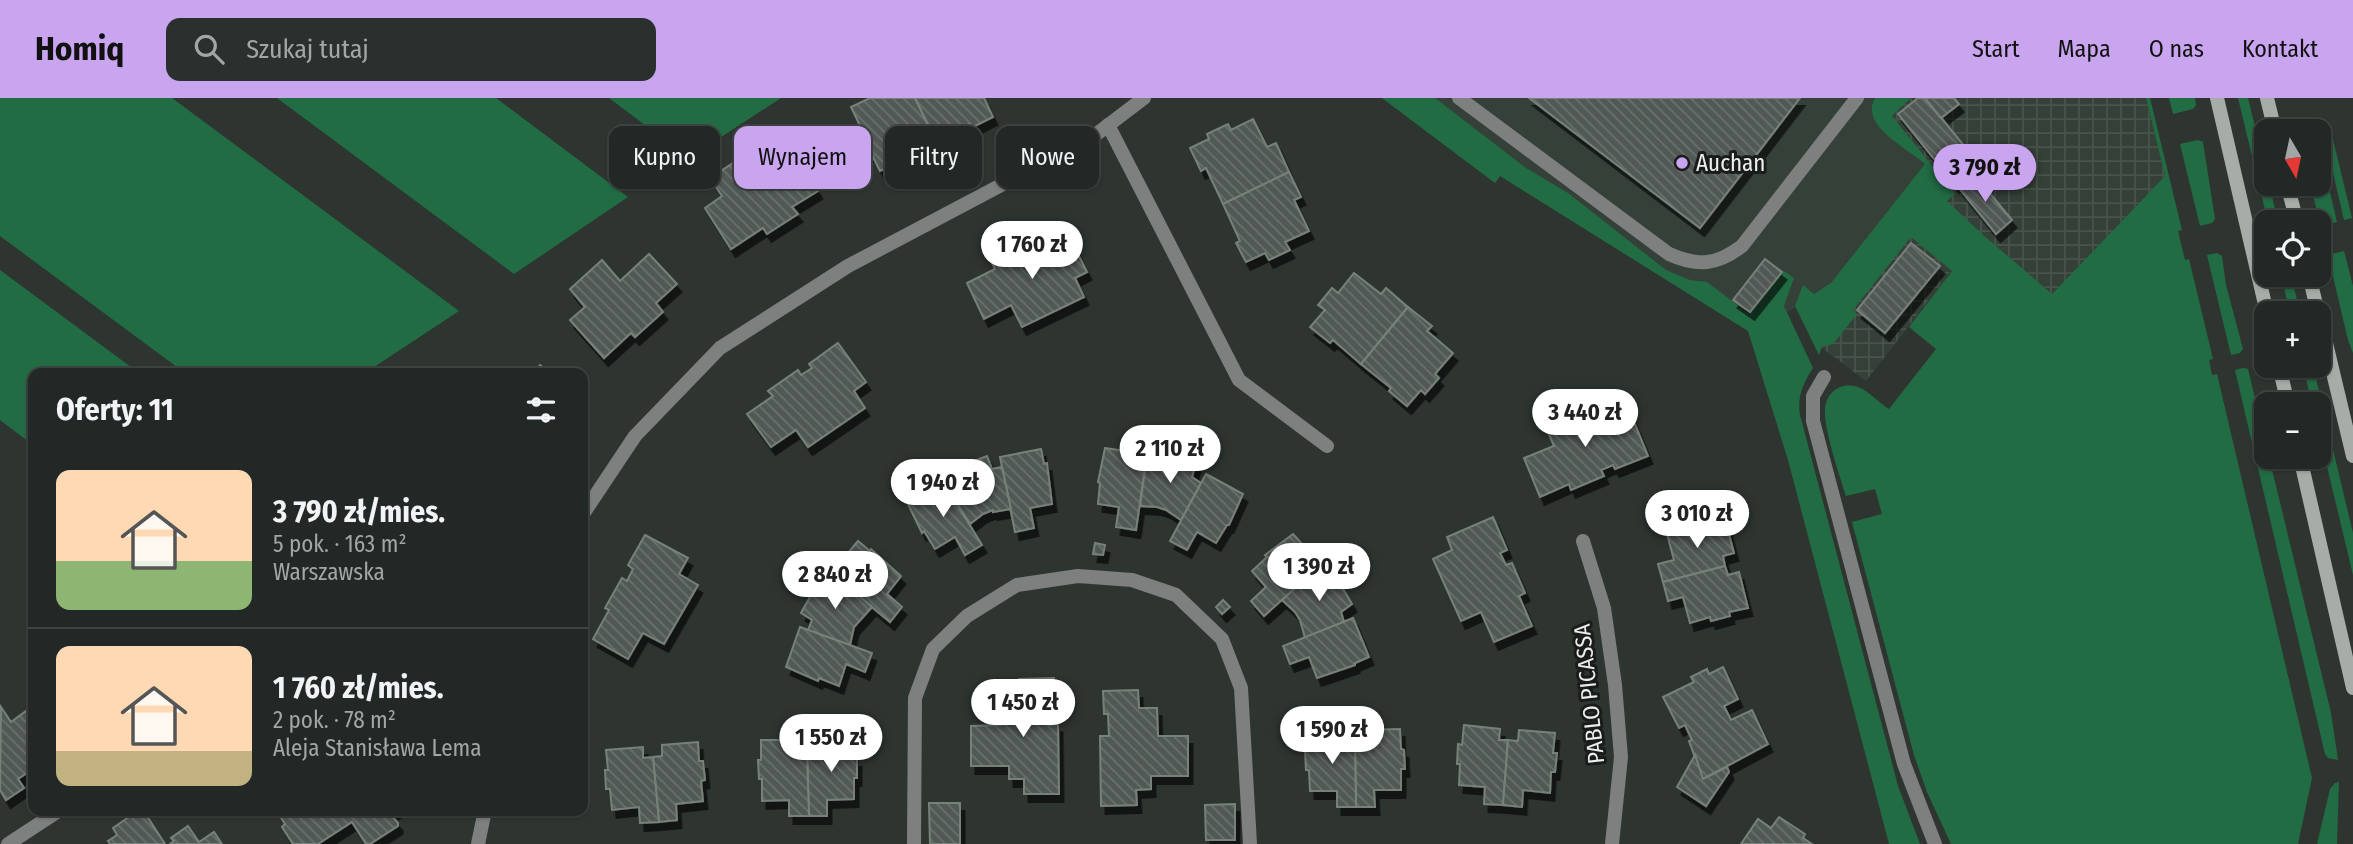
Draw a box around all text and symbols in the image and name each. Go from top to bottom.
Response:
search box [166,18,656,81]
text: Homiq [35,29,124,69]
icon: search [190,30,228,68]
text: Szukaj tutaj [246,34,369,65]
text: Start [1972,35,2020,63]
text: Mapa [2058,35,2111,63]
text: O nas [2149,35,2204,63]
text: Kontakt [2242,35,2318,63]
north arrow [2254,119,2331,196]
map controls [2254,119,2331,469]
chip: Kupno [609,126,720,189]
chip: Wynajem [734,126,871,189]
chip: Filtry [885,126,982,189]
chip: Nowe [996,126,1099,189]
pin: 3 790 zł [1913,144,2057,204]
place label: Auchan [1696,149,1765,177]
text: 3 790 zł [1949,153,2021,181]
marker: Auchan [1674,155,1690,171]
button: locate [2254,210,2331,287]
pin: 1 760 zł [960,222,1104,281]
text: 1 760 zł [997,230,1067,258]
button: + [2254,301,2331,378]
pin: 3 440 zł [1513,390,1657,449]
icon: filters [522,391,560,429]
text: Oferty: 11 [56,392,174,428]
button: − [2254,392,2331,469]
text: 3 440 zł [1548,398,1622,426]
pin: 2 110 zł [1098,426,1242,485]
text: 2 110 zł [1136,434,1204,462]
pin: 1 940 zł [871,460,1015,519]
text: 1 940 zł [907,468,979,496]
pin: 3 010 zł [1625,490,1769,550]
text: 3 790 zł/mies. [273,494,445,530]
icon: home [112,498,196,582]
text: 3 010 zł [1661,499,1733,527]
text: 5 pok. · 163 m² [273,530,407,558]
pin: 1 390 zł [1247,544,1391,603]
pin: 2 840 zł [763,552,907,611]
text: 1 390 zł [1283,552,1355,580]
text: Warszawska [273,558,385,586]
text: 2 840 zł [798,560,872,588]
street label: PABLO PICASSA [1568,623,1610,765]
text: 1 760 zł/mies. [273,670,444,706]
icon: home [112,674,196,758]
pin: 1 450 zł [951,680,1095,739]
text: 1 450 zł [987,688,1059,716]
text: 2 pok. · 78 m² [273,706,396,734]
pin: 1 590 zł [1260,706,1404,766]
pin: 1 550 zł [759,714,903,774]
text: 1 590 zł [1296,715,1368,743]
text: 1 550 zł [795,723,867,751]
text: Aleja Stanisława Lema [273,734,482,762]

